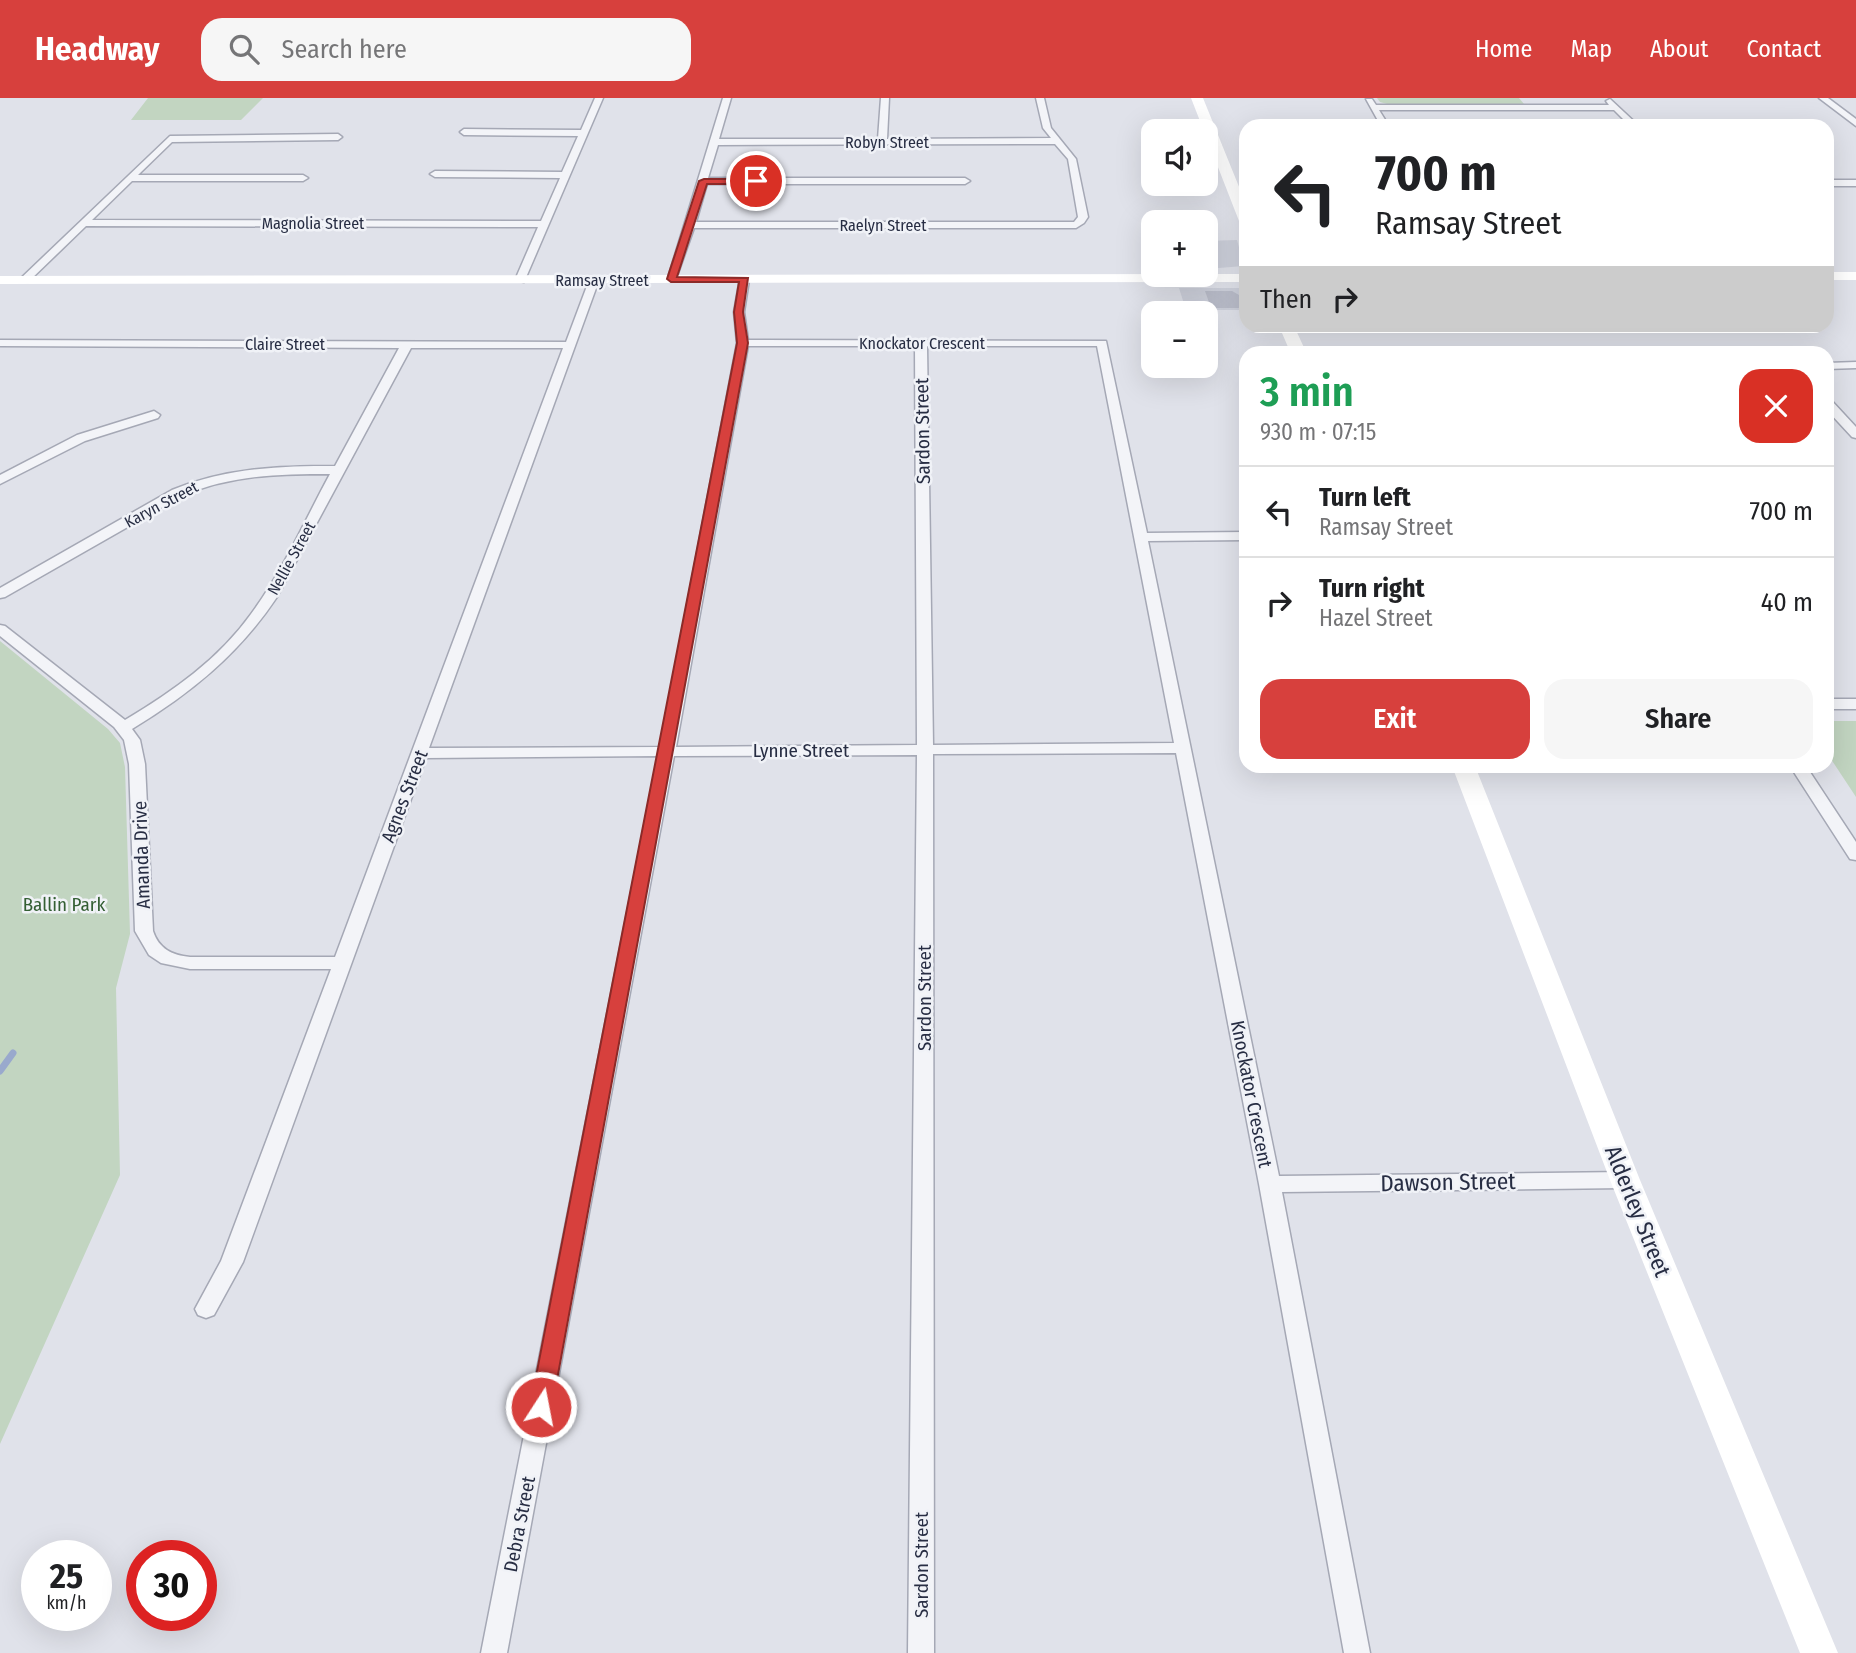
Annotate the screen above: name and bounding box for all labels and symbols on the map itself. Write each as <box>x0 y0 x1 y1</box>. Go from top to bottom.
street label: Robyn Street <box>845 133 930 152</box>
pin <box>726 151 786 211</box>
street label: Magnolia Street <box>262 214 365 233</box>
street label: Raelyn Street <box>839 216 927 235</box>
street label: Ramsay Street <box>555 271 649 290</box>
street label: Knockator Crescent <box>859 334 986 353</box>
street label: Claire Street <box>245 335 326 354</box>
street label: Sardon Street <box>910 377 935 484</box>
street label: Karyn Street <box>121 477 202 532</box>
street label: Nellie Street <box>263 517 320 598</box>
street label: Lynne Street <box>753 739 850 762</box>
street label: Agnes Street <box>376 746 433 846</box>
street label: Amanda Drive <box>128 801 155 909</box>
park label: Ballin Park <box>23 893 105 916</box>
street label: Sardon Street <box>913 944 936 1051</box>
street label: Knockator Crescent <box>1226 1019 1277 1170</box>
street label: Alderley Street <box>1599 1141 1677 1281</box>
street label: Dawson Street <box>1380 1167 1516 1197</box>
position arrow <box>504 1370 578 1444</box>
street label: Debra Street <box>499 1473 540 1574</box>
street label: Sardon Street <box>910 1511 933 1618</box>
speed limit sign: 30 <box>126 1540 217 1631</box>

